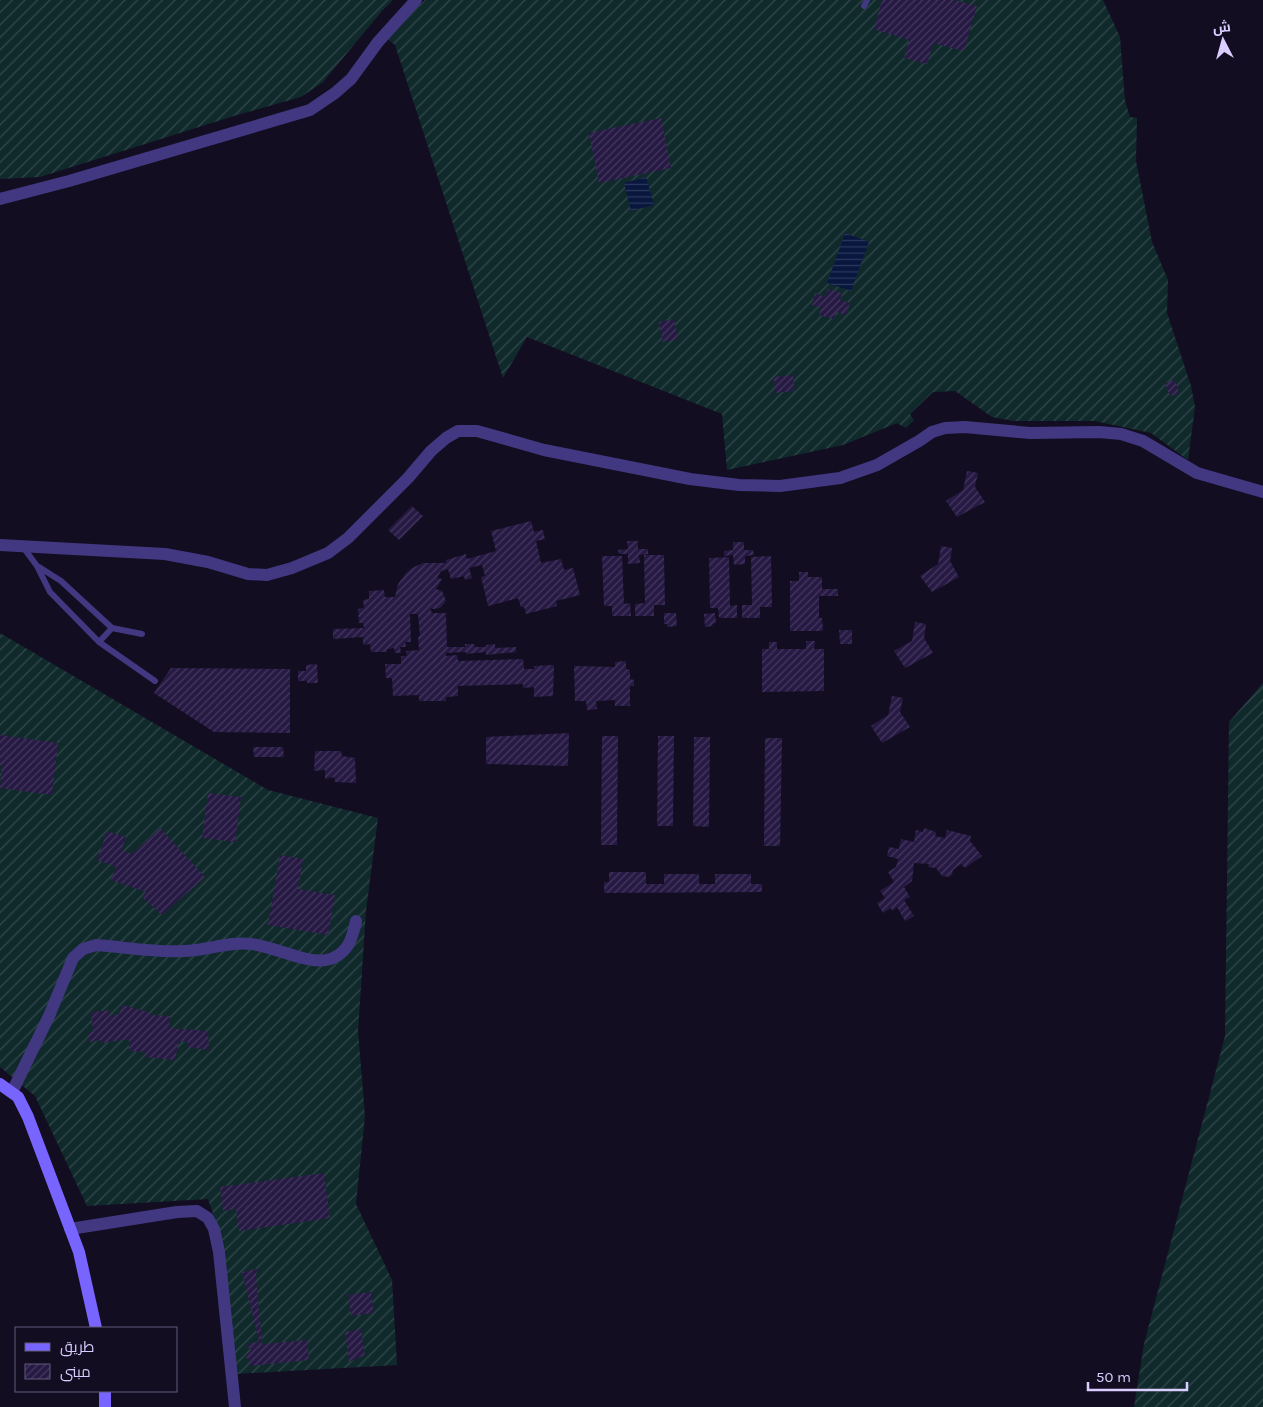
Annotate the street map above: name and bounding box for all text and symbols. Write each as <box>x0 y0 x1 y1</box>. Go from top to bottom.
north arrow <box>1198 15 1248 65</box>
text: ش <box>1212 18 1232 37</box>
legend <box>15 1327 178 1392</box>
text: طريق <box>60 1338 94 1357</box>
scale bar <box>1088 1360 1187 1392</box>
text: مبنى <box>60 1363 91 1382</box>
text: 50 m <box>1096 1368 1131 1386</box>

